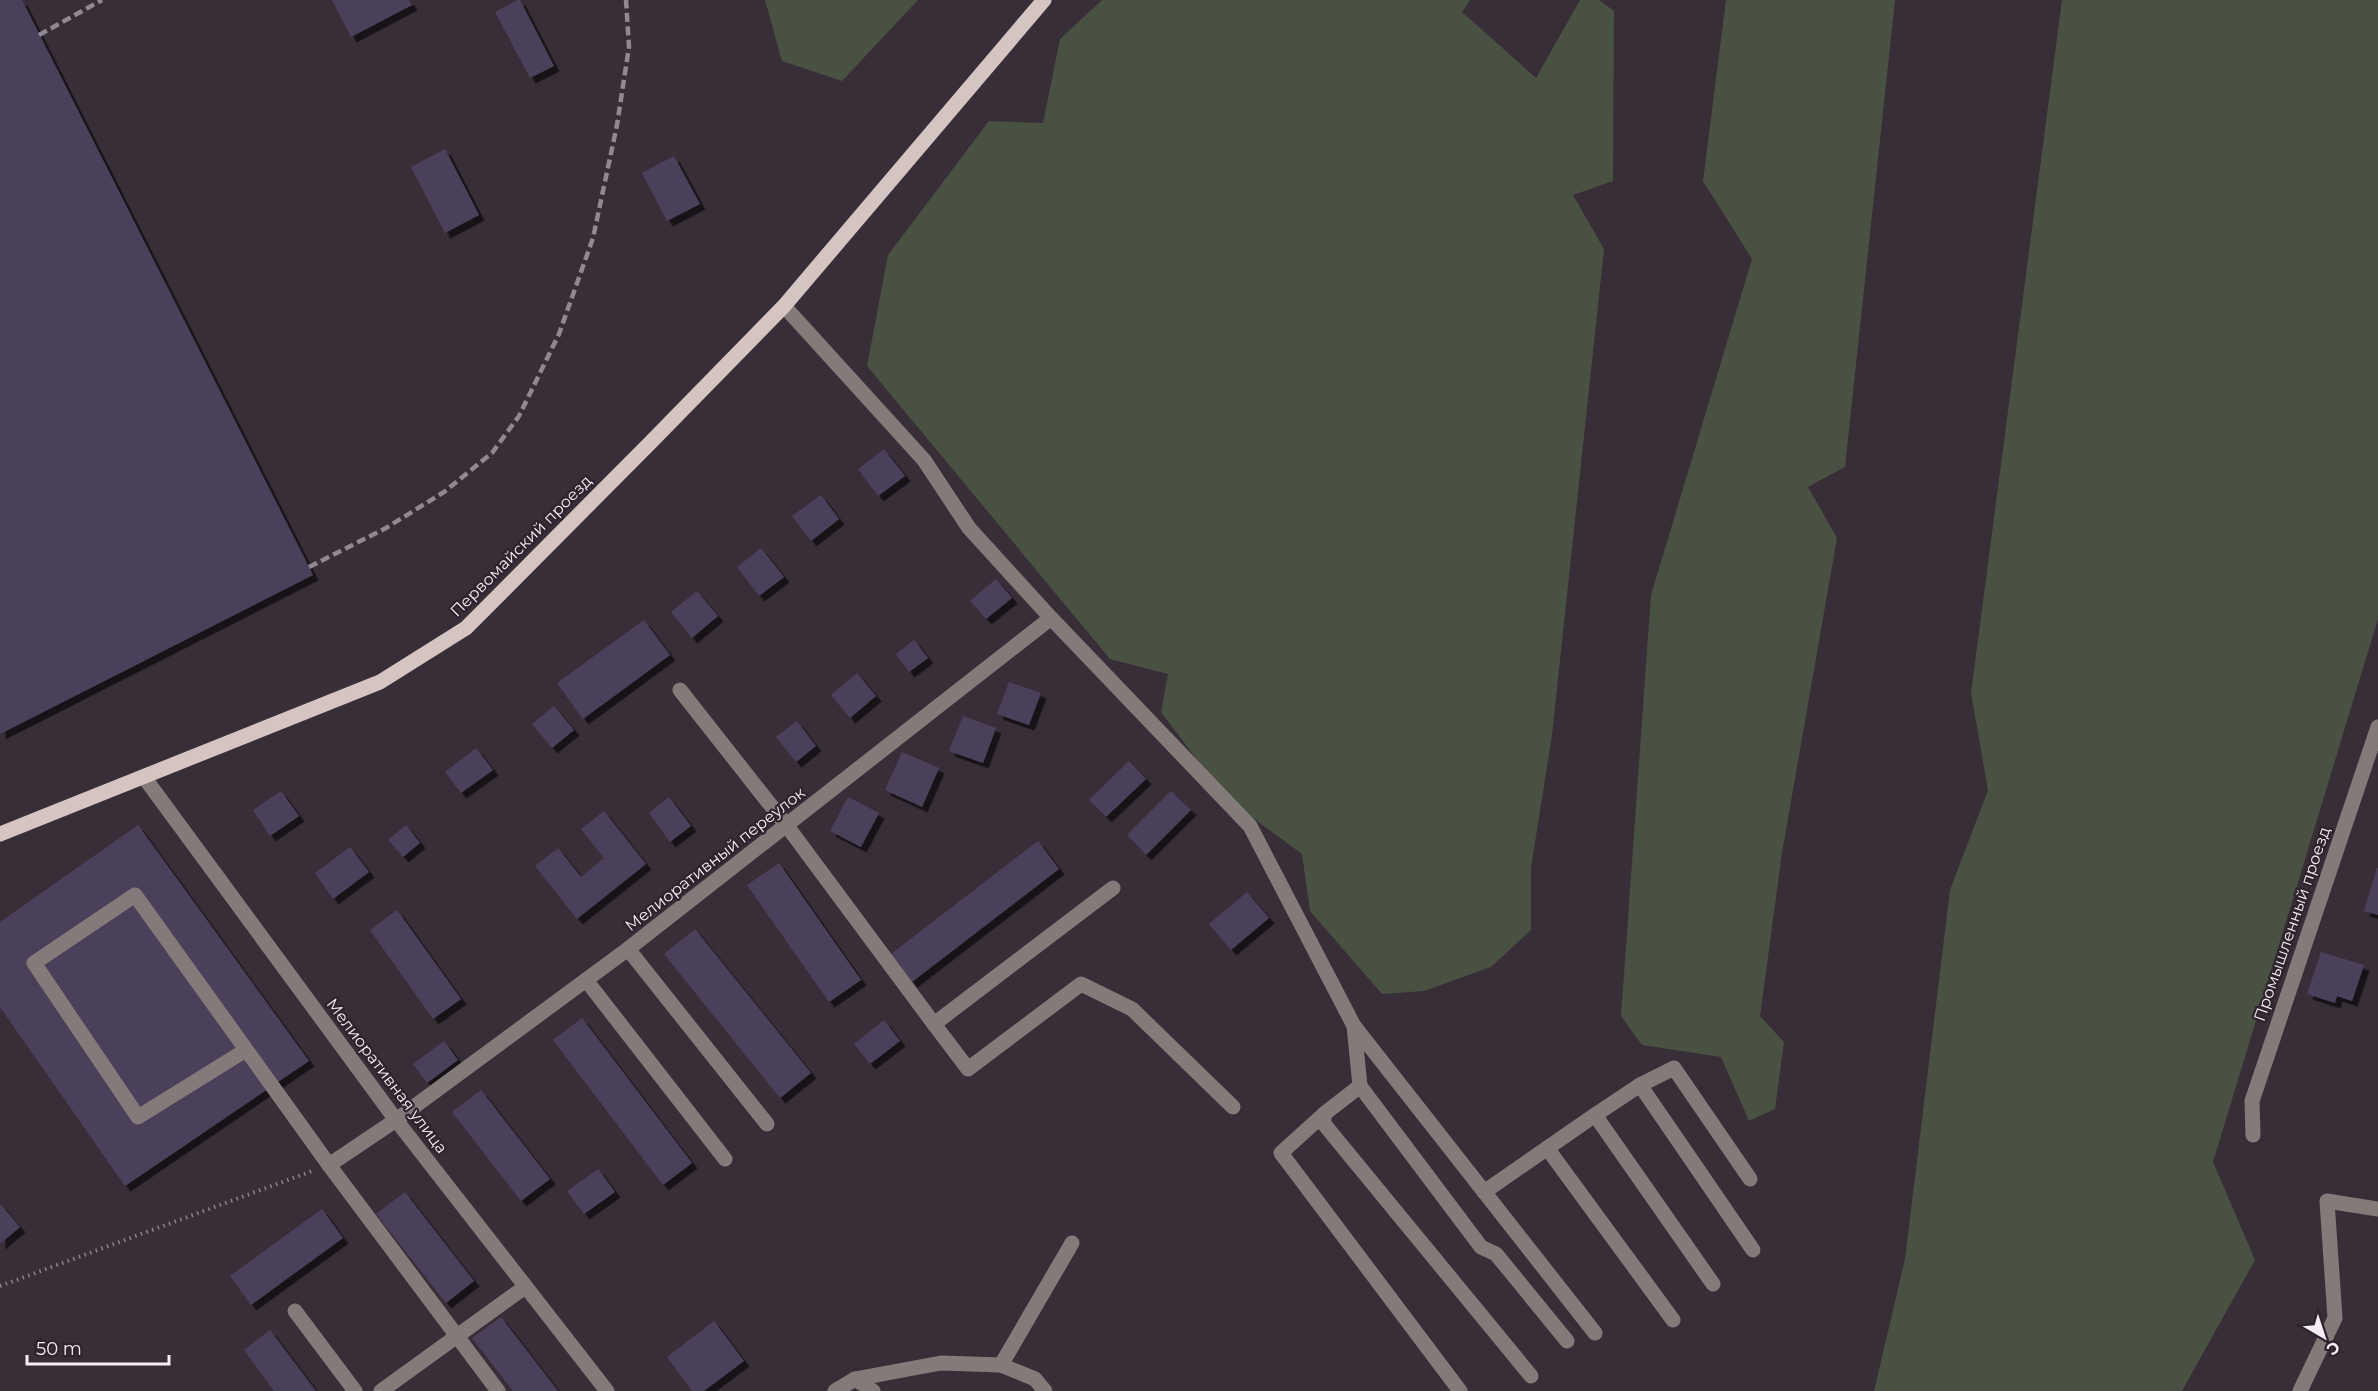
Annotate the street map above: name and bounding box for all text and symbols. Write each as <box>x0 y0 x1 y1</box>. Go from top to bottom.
street label: Первомайский проезд <box>446 471 596 621</box>
street label: Мелиоративный переулок <box>621 782 809 935</box>
street label: Промышленный проезд <box>2250 824 2334 1024</box>
street label: Мелиоративная улица <box>323 995 451 1157</box>
north arrow <box>2294 1307 2354 1367</box>
scale bar <box>27 1328 170 1366</box>
text: С <box>2322 1337 2344 1360</box>
text: 50 m <box>36 1338 82 1360</box>

